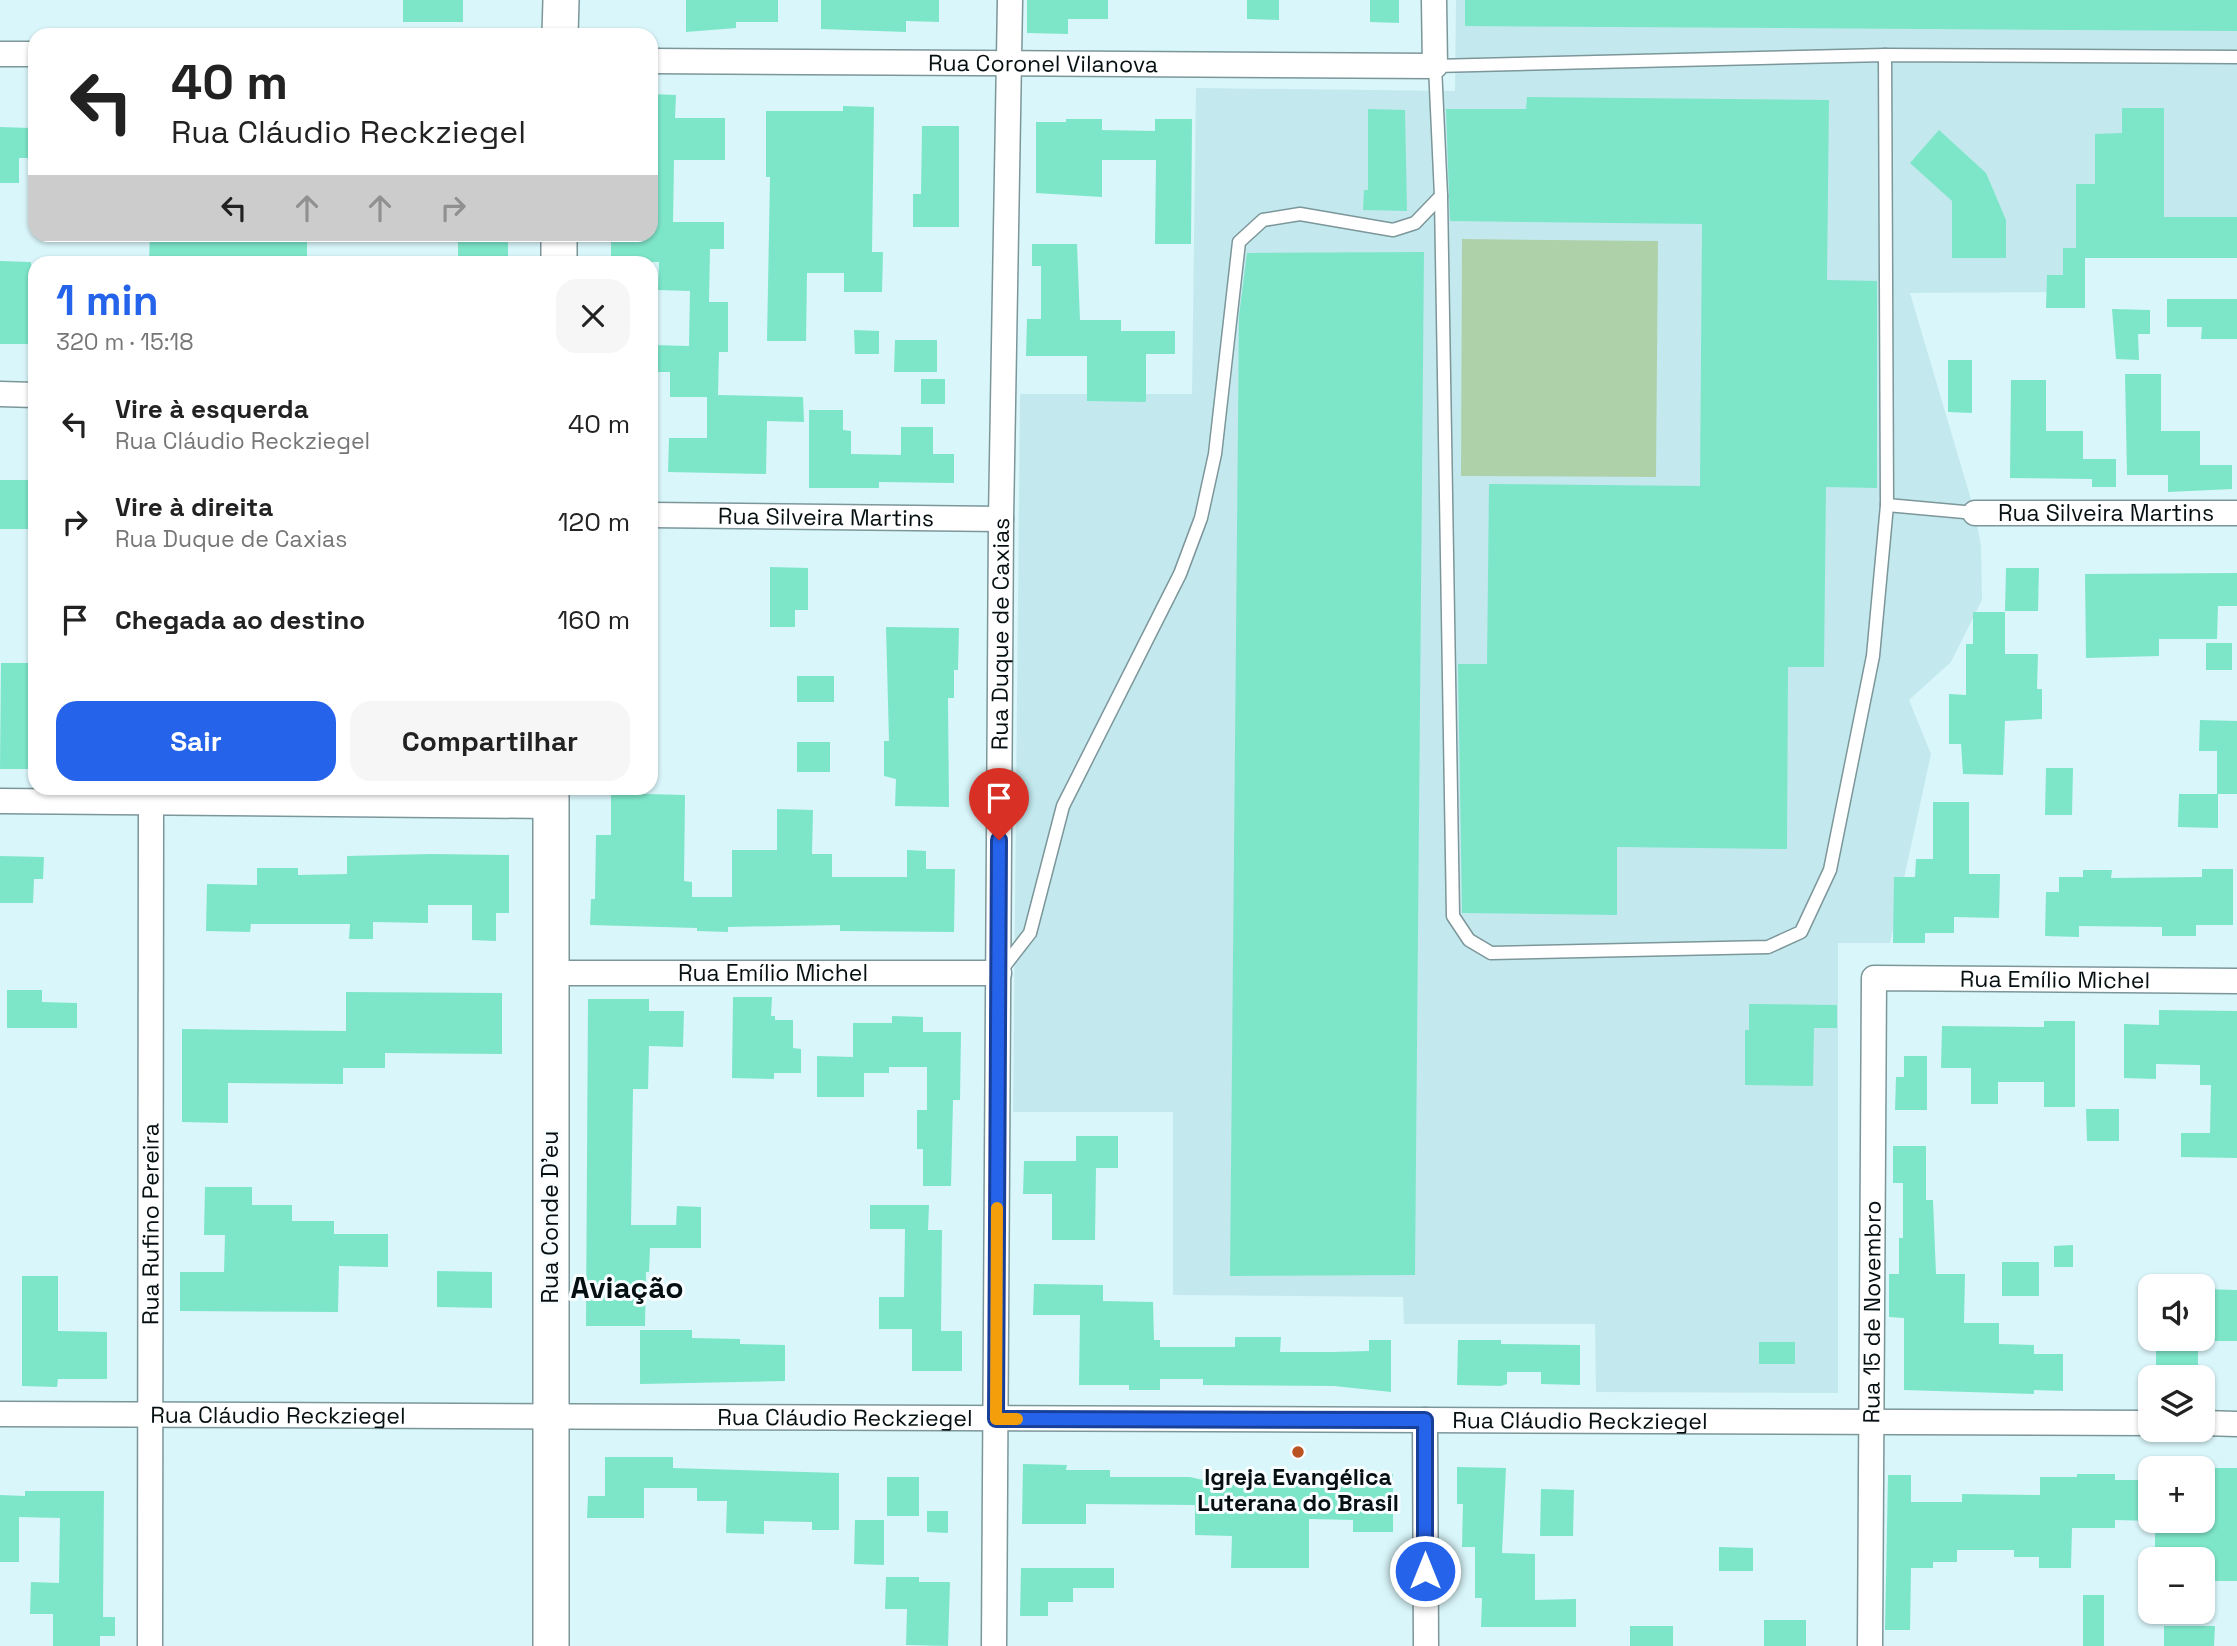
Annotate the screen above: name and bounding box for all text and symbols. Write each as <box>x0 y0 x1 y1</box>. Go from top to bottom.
street label: Rua Coronel Vilanova <box>928 48 1158 79</box>
text: 40 m <box>171 51 288 113</box>
icon: left <box>56 56 147 147</box>
text: Rua Cláudio Reckziegel <box>171 112 526 152</box>
icon: left <box>215 189 253 227</box>
icon: ahead <box>288 189 326 227</box>
icon: ahead <box>361 189 399 227</box>
icon: right <box>434 189 472 227</box>
text: 1 min <box>56 274 159 327</box>
button: close <box>556 279 630 353</box>
text: 320 m · 15:18 <box>56 327 193 357</box>
text: Vire à esquerda <box>115 392 309 426</box>
icon: left <box>56 405 94 443</box>
text: 40 m <box>568 407 630 441</box>
text: Rua Cláudio Reckziegel <box>115 426 370 456</box>
text: Vire à direita <box>115 490 273 524</box>
street label: Rua Silveira Martins <box>1998 498 2214 528</box>
street label: Rua Silveira Martins <box>718 501 934 533</box>
icon: right <box>56 503 94 541</box>
text: 120 m <box>558 505 630 539</box>
street label: Rua Duque de Caxias <box>985 518 1016 750</box>
text: Rua Duque de Caxias <box>115 524 347 554</box>
icon: arrive <box>56 601 94 639</box>
text: Chegada ao destino <box>115 603 365 637</box>
text: 160 m <box>558 603 630 637</box>
button: Sair <box>56 701 336 781</box>
button: Compartilhar <box>350 701 630 781</box>
pin <box>969 768 1029 840</box>
icon: arrive <box>980 779 1018 817</box>
street label: Rua Emílio Michel <box>678 958 868 988</box>
street label: Rua Emílio Michel <box>1960 964 2150 995</box>
street label: Rua Rufino Pereira <box>135 1123 166 1325</box>
street label: Rua Conde D'eu <box>535 1131 565 1303</box>
street label: Rua 15 de Novembro <box>1856 1200 1888 1424</box>
district label: Aviação <box>570 1268 684 1307</box>
map controls <box>2138 1274 2215 1624</box>
button: sound <box>2138 1274 2215 1351</box>
button: layers <box>2138 1365 2215 1442</box>
street label: Rua Cláudio Reckziegel <box>150 1400 406 1431</box>
street label: Rua Cláudio Reckziegel <box>717 1402 973 1433</box>
street label: Rua Cláudio Reckziegel <box>1452 1405 1708 1436</box>
marker: Igreja Evangélica Luterana do Brasil <box>1290 1444 1306 1460</box>
button: + <box>2138 1456 2215 1533</box>
place label: Igreja Evangélica Luterana do Brasil <box>1197 1462 1399 1518</box>
position arrow <box>1388 1534 1462 1608</box>
button: − <box>2138 1547 2215 1624</box>

